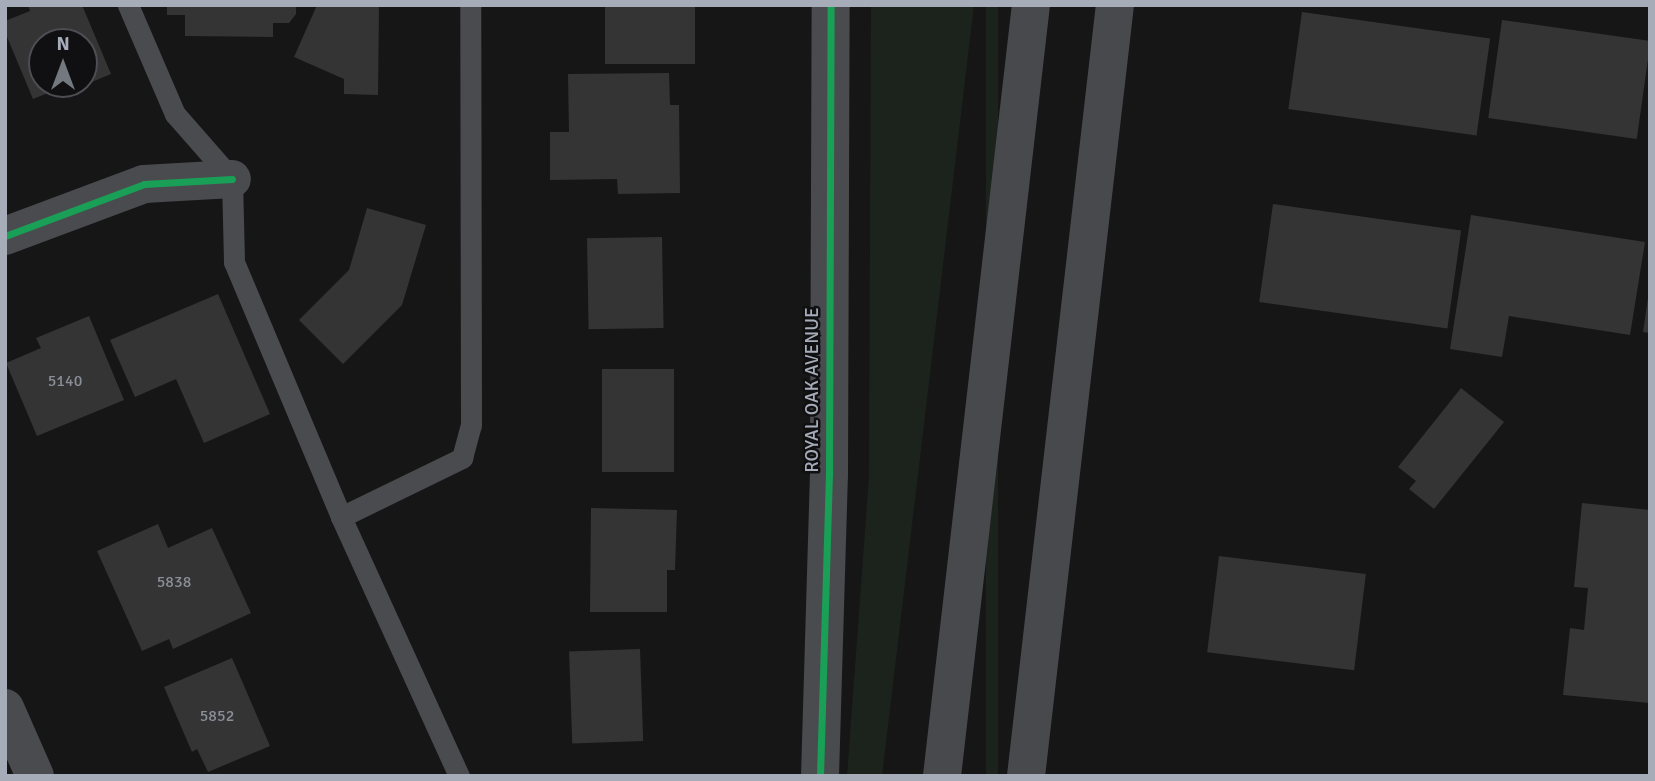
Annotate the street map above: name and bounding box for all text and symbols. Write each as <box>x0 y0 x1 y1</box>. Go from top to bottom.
north arrow <box>28 28 98 98</box>
text: N <box>56 32 70 56</box>
street label: ROYAL OAK AVENUE <box>802 307 824 473</box>
house number: 5140 <box>48 371 82 391</box>
house number: 5838 <box>157 572 191 592</box>
house number: 5852 <box>200 706 234 726</box>

